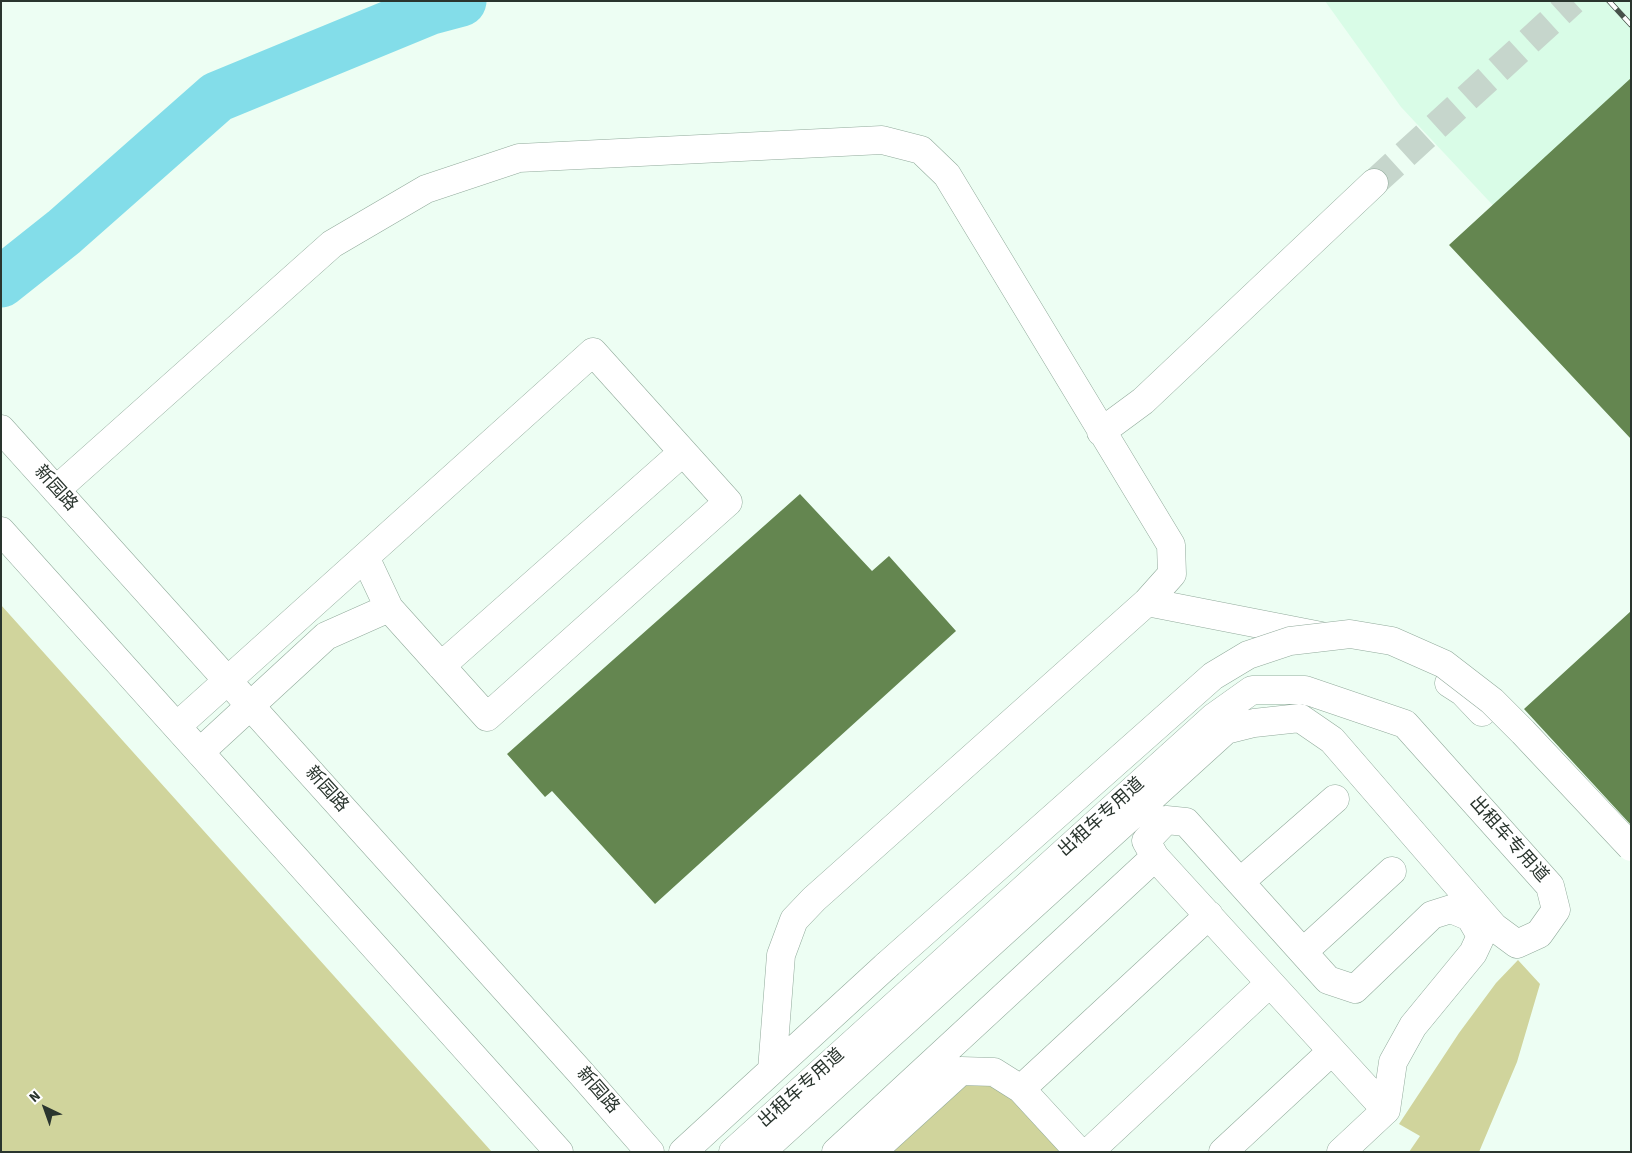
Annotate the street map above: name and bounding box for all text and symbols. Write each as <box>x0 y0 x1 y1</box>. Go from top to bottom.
street label: 新园路 <box>29 462 81 516</box>
street label: 新园路 <box>300 763 352 817</box>
street label: 出租车专用道 <box>1055 774 1149 862</box>
street label: 出租车专用道 <box>1464 793 1552 887</box>
street label: 出租车专用道 <box>755 1045 849 1133</box>
street label: 新园路 <box>571 1064 623 1118</box>
north arrow <box>20 1083 70 1133</box>
text: N <box>25 1086 45 1107</box>

